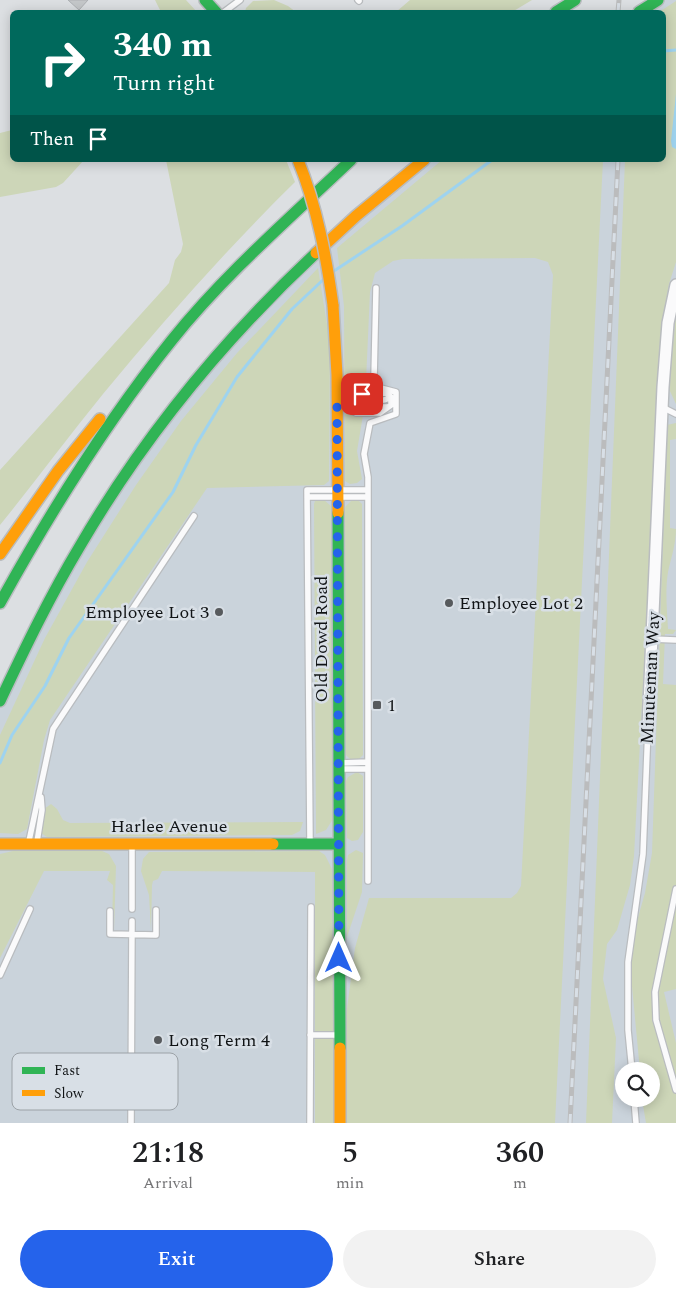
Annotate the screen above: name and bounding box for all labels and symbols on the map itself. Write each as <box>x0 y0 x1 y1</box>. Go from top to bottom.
pin <box>341 373 383 415</box>
street label: Old Dowd Road <box>308 576 335 702</box>
place label: Employee Lot 2 <box>459 590 583 617</box>
marker: Employee Lot 2 <box>443 597 455 609</box>
place label: Employee Lot 3 <box>85 599 209 626</box>
marker: Employee Lot 3 <box>213 606 225 618</box>
street label: Minuteman Way <box>634 610 668 745</box>
place label: 1 <box>387 692 396 719</box>
marker: 1 <box>371 699 383 711</box>
street label: Harlee Avenue <box>110 813 228 840</box>
position arrow <box>312 931 364 983</box>
place label: Long Term 4 <box>168 1027 270 1054</box>
marker: Long Term 4 <box>152 1034 164 1046</box>
legend <box>12 1053 178 1110</box>
text: Fast <box>54 1060 80 1081</box>
text: Slow <box>54 1083 84 1104</box>

